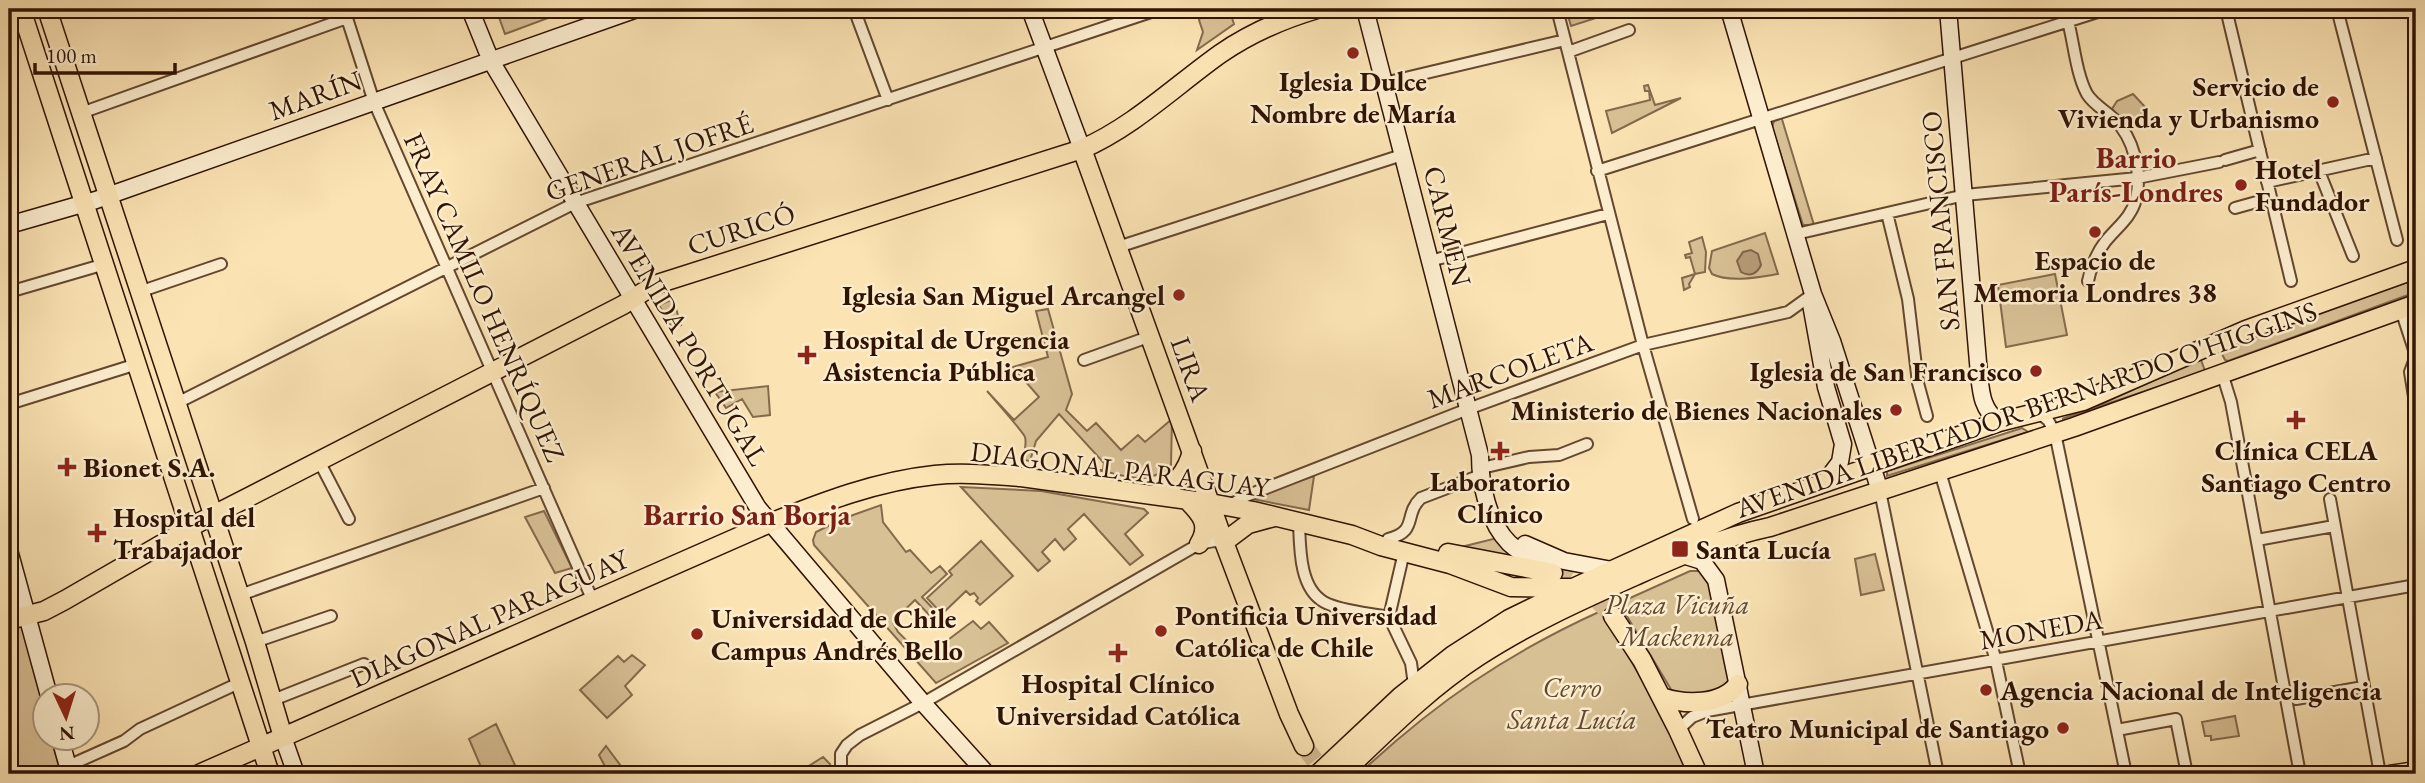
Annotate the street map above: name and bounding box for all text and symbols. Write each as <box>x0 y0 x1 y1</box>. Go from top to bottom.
scale bar <box>35 32 175 76</box>
text: 100 m <box>46 42 97 69</box>
marker: Iglesia Dulce Nombre de María <box>1345 45 1361 61</box>
street label: MARÍN <box>264 62 366 128</box>
place label: Iglesia Dulce Nombre de María <box>1250 63 1457 131</box>
place label: Servicio de Vivienda y Urbanismo <box>2058 68 2319 136</box>
marker: Servicio de Vivienda y Urbanismo <box>2325 94 2341 110</box>
street label: GENERAL JOFRÉ <box>540 104 758 209</box>
street label: SAN FRANCISCO <box>1912 109 1968 333</box>
street label: FRAY CAMILO HENRÍQUEZ <box>396 127 574 467</box>
district label: Barrio París-Londres <box>2049 138 2223 211</box>
place label: Hotel Fundador <box>2255 151 2370 219</box>
street label: CARMEN <box>1416 162 1480 290</box>
marker: Hotel Fundador <box>2233 177 2249 193</box>
street label: CURICÓ <box>683 195 799 263</box>
street label: AVENIDA PORTUGAL <box>603 215 777 472</box>
marker: Espacio de Memoria Londres 38 <box>2087 224 2103 240</box>
place label: Espacio de Memoria Londres 38 <box>1973 242 2217 310</box>
place label: Iglesia San Miguel Arcangel <box>842 277 1165 313</box>
marker: Iglesia San Miguel Arcangel <box>1171 287 1187 303</box>
street label: AVENIDA LIBERTADOR BERNARDO O'HIGGINS <box>1730 292 2321 526</box>
place label: Hospital de Urgencia Asistencia Pública <box>822 321 1070 389</box>
street label: MARCOLETA <box>1422 323 1598 417</box>
street label: LIRA <box>1163 332 1219 407</box>
marker: Hospital de Urgencia Asistencia Pública <box>797 345 817 365</box>
place label: Iglesia de San Francisco <box>1749 353 2022 389</box>
marker: Iglesia de San Francisco <box>2028 363 2044 379</box>
place label: Ministerio de Bienes Nacionales <box>1510 392 1882 428</box>
marker: Ministerio de Bienes Nacionales <box>1888 402 1904 418</box>
marker: Clínica CELA Santiago Centro <box>2286 410 2306 430</box>
place label: Clínica CELA Santiago Centro <box>2201 432 2391 500</box>
street label: DIAGONAL PARAGUAY <box>968 433 1273 505</box>
marker: Laboratorio Clínico <box>1490 441 1510 461</box>
place label: Bionet S.A. <box>83 449 215 485</box>
marker: Bionet S.A. <box>57 457 77 477</box>
place label: Laboratorio Clínico <box>1430 463 1570 531</box>
district label: Barrio San Borja <box>643 495 851 534</box>
place label: Hospital del Trabajador <box>113 499 255 567</box>
marker: Hospital del Trabajador <box>87 523 107 543</box>
place label: Santa Lucía <box>1696 531 1831 567</box>
marker: Santa Lucía <box>1670 539 1690 559</box>
street label: DIAGONAL PARAGUAY <box>344 540 635 696</box>
park label: Plaza Vicuña Mackenna <box>1605 586 1750 654</box>
place label: Pontificia Universidad Católica de Chile <box>1175 597 1438 665</box>
place label: Universidad de Chile Campus Andrés Bello <box>711 600 963 668</box>
street label: MONEDA <box>1977 600 2106 658</box>
marker: Pontificia Universidad Católica de Chile <box>1153 623 1169 639</box>
marker: Universidad de Chile Campus Andrés Bello <box>689 626 705 642</box>
marker: Hospital Clínico Universidad Católica <box>1108 643 1128 663</box>
place label: Hospital Clínico Universidad Católica <box>996 665 1241 733</box>
park label: Cerro Santa Lucía <box>1506 669 1637 737</box>
place label: Agencia Nacional de Inteligencia <box>1999 672 2383 708</box>
north arrow <box>32 682 102 752</box>
marker: Agencia Nacional de Inteligencia <box>1978 682 1994 698</box>
place label: Teatro Municipal de Santiago <box>1706 710 2049 746</box>
text: N <box>58 720 76 747</box>
marker: Teatro Municipal de Santiago <box>2055 720 2071 736</box>

